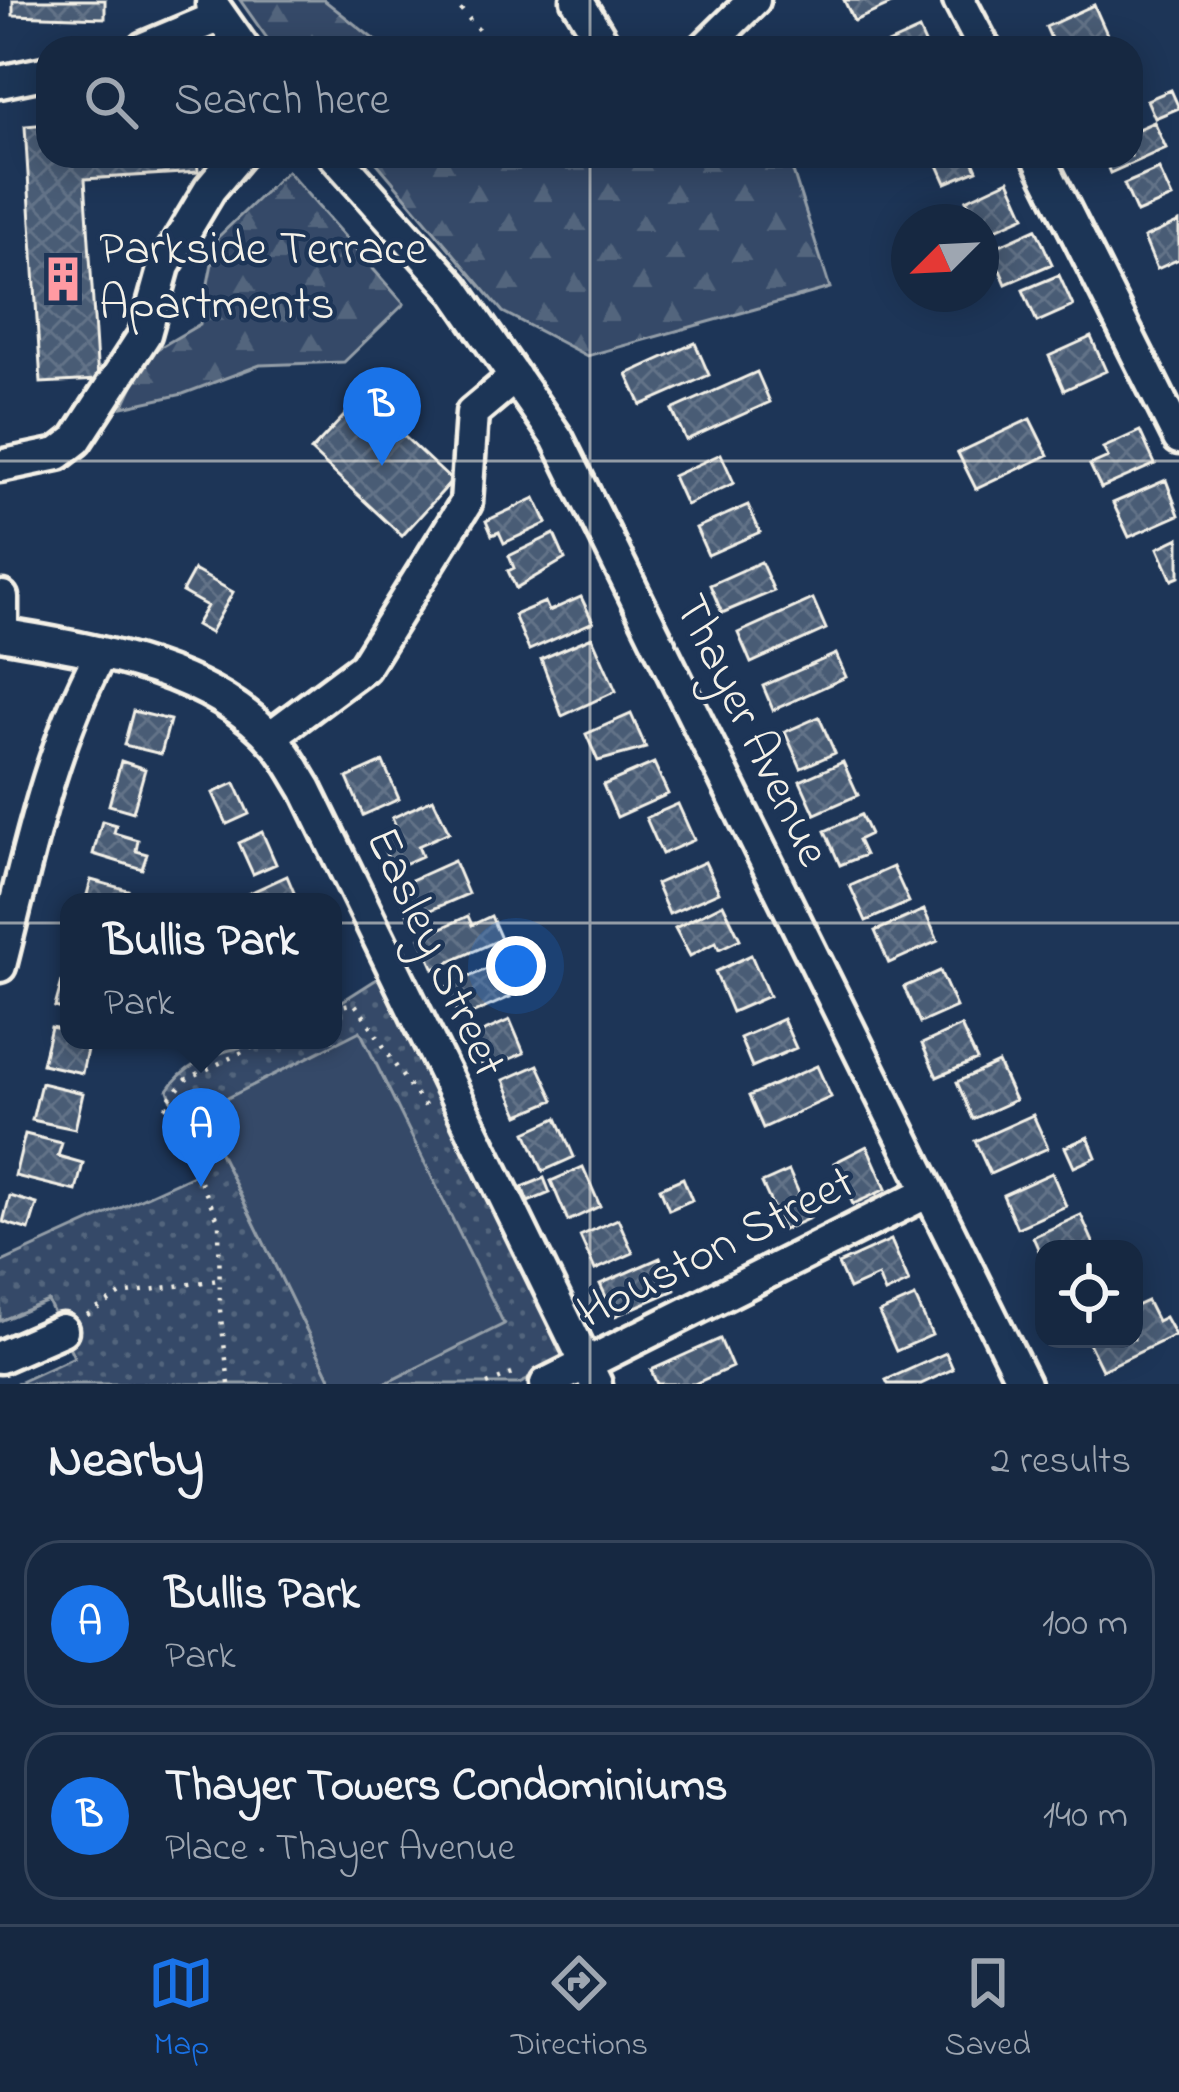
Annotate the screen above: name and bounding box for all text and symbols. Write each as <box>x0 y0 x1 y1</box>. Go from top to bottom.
search box <box>36 36 1143 168</box>
icon: search <box>78 69 144 135</box>
text: Search here <box>174 69 390 135</box>
north arrow <box>891 204 999 312</box>
place label: Parkside Terrace Apartments <box>99 216 427 341</box>
building icon: Parkside Terrace Apartments <box>38 254 88 304</box>
pin: B <box>343 367 421 466</box>
street label: Thayer Avenue <box>654 583 846 879</box>
street label: Easley Street <box>346 816 522 1090</box>
popup <box>60 893 342 1049</box>
text: Bullis Park <box>104 910 298 976</box>
your location <box>486 936 546 996</box>
text: Park <box>104 976 174 1033</box>
pin: A <box>162 1088 240 1187</box>
street label: Houston Street <box>566 1149 868 1349</box>
map controls <box>1035 1240 1143 1348</box>
button: locate <box>1035 1240 1143 1348</box>
text: Nearby <box>48 1425 204 1500</box>
text: 2 results <box>991 1434 1131 1491</box>
text: Bullis Park <box>165 1563 360 1629</box>
text: A <box>78 1596 102 1653</box>
text: 100 m <box>1042 1596 1128 1653</box>
text: Park <box>165 1629 235 1686</box>
text: Thayer Towers Condominiums <box>165 1755 728 1821</box>
text: B <box>77 1788 103 1845</box>
text: 140 m <box>1043 1788 1128 1845</box>
text: Place · Thayer Avenue <box>165 1821 515 1878</box>
tab: Map <box>148 1950 214 2070</box>
tab: Directions <box>511 1950 648 2070</box>
tab: Saved <box>945 1950 1031 2070</box>

